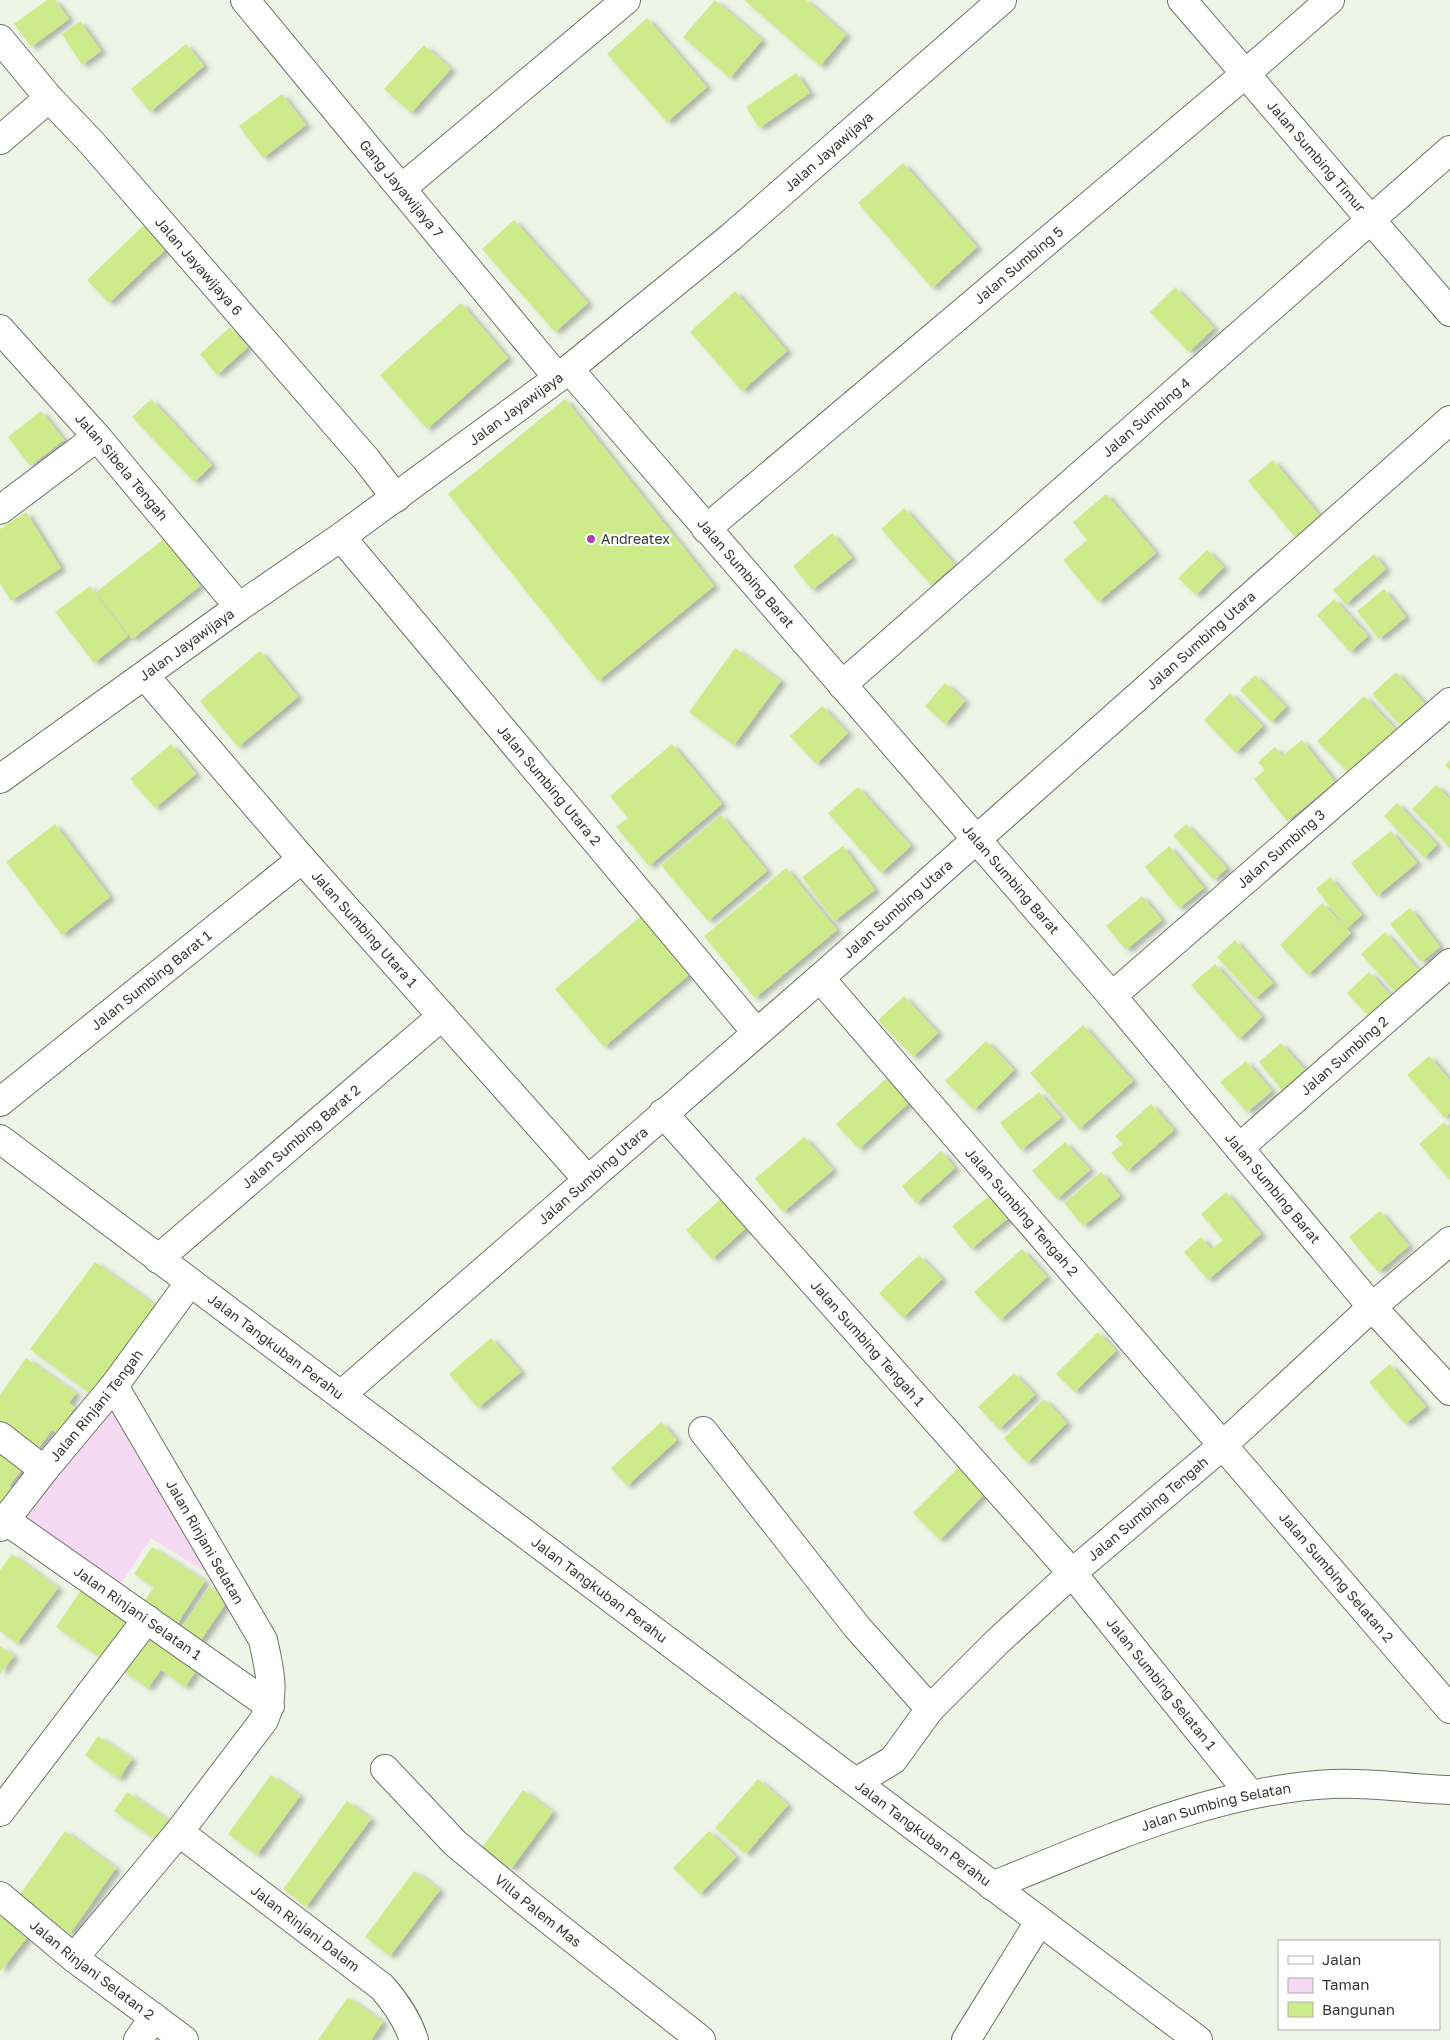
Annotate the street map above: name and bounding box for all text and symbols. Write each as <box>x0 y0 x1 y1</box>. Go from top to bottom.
street label: Jalan Sumbing Timur <box>1264 97 1370 216</box>
street label: Jalan Jayawijaya <box>780 108 876 195</box>
street label: Gang Jayawijaya 7 <box>356 136 447 241</box>
street label: Jalan Jayawijaya 6 <box>152 213 246 319</box>
street label: Jalan Sumbing 5 <box>970 222 1066 307</box>
street label: Jalan Jayawijaya <box>465 368 566 449</box>
street label: Jalan Sumbing 4 <box>1098 374 1193 460</box>
street label: Jalan Sibela Tengah <box>72 410 172 524</box>
street label: Jalan Sumbing Barat <box>694 515 798 631</box>
place label: Andreatex <box>601 530 670 547</box>
marker: Andreatex <box>585 533 597 545</box>
street label: Jalan Sumbing Utara <box>1143 587 1259 693</box>
street label: Jalan Jayawijaya <box>136 604 237 684</box>
street label: Jalan Sumbing Utara 2 <box>494 721 605 849</box>
street label: Jalan Sumbing 3 <box>1233 806 1328 892</box>
street label: Jalan Sumbing Barat <box>959 821 1063 937</box>
street label: Jalan Sumbing Utara <box>839 856 956 962</box>
street label: Jalan Sumbing Utara 1 <box>308 867 421 991</box>
street label: Jalan Sumbing Barat 1 <box>87 926 215 1033</box>
street label: Jalan Sumbing 2 <box>1296 1012 1391 1098</box>
street label: Jalan Sumbing Barat 2 <box>238 1081 363 1192</box>
street label: Jalan Sumbing Utara <box>534 1123 651 1228</box>
street label: Jalan Sumbing Barat <box>1222 1129 1324 1247</box>
street label: Jalan Sumbing Tengah 2 <box>962 1144 1082 1279</box>
street label: Jalan Sumbing Tengah 1 <box>808 1276 929 1409</box>
street label: Jalan Tangkuban Perahu <box>205 1289 347 1402</box>
street label: Jalan Rinjani Tengah <box>46 1346 146 1465</box>
street label: Jalan Sumbing Tengah <box>1084 1453 1211 1564</box>
street label: Jalan Rinjani Selatan <box>163 1476 248 1607</box>
street label: Jalan Sumbing Selatan 2 <box>1276 1508 1398 1645</box>
street label: Jalan Tangkuban Perahu <box>528 1533 671 1646</box>
street label: Jalan Rinjani Selatan 1 <box>71 1562 205 1663</box>
street label: Jalan Sumbing Selatan 1 <box>1103 1614 1220 1753</box>
street label: Jalan Tangkuban Perahu <box>852 1776 995 1889</box>
street label: Jalan Sumbing Selatan <box>1138 1779 1292 1834</box>
street label: Villa Palem Mas <box>491 1871 585 1950</box>
street label: Jalan Rinjani Dalam <box>248 1881 363 1975</box>
street label: Jalan Rinjani Selatan 2 <box>27 1916 158 2023</box>
legend <box>1278 1940 1440 2030</box>
text: Jalan <box>1322 1950 1361 1968</box>
text: Taman <box>1322 1975 1369 1993</box>
text: Bangunan <box>1322 2000 1395 2018</box>

